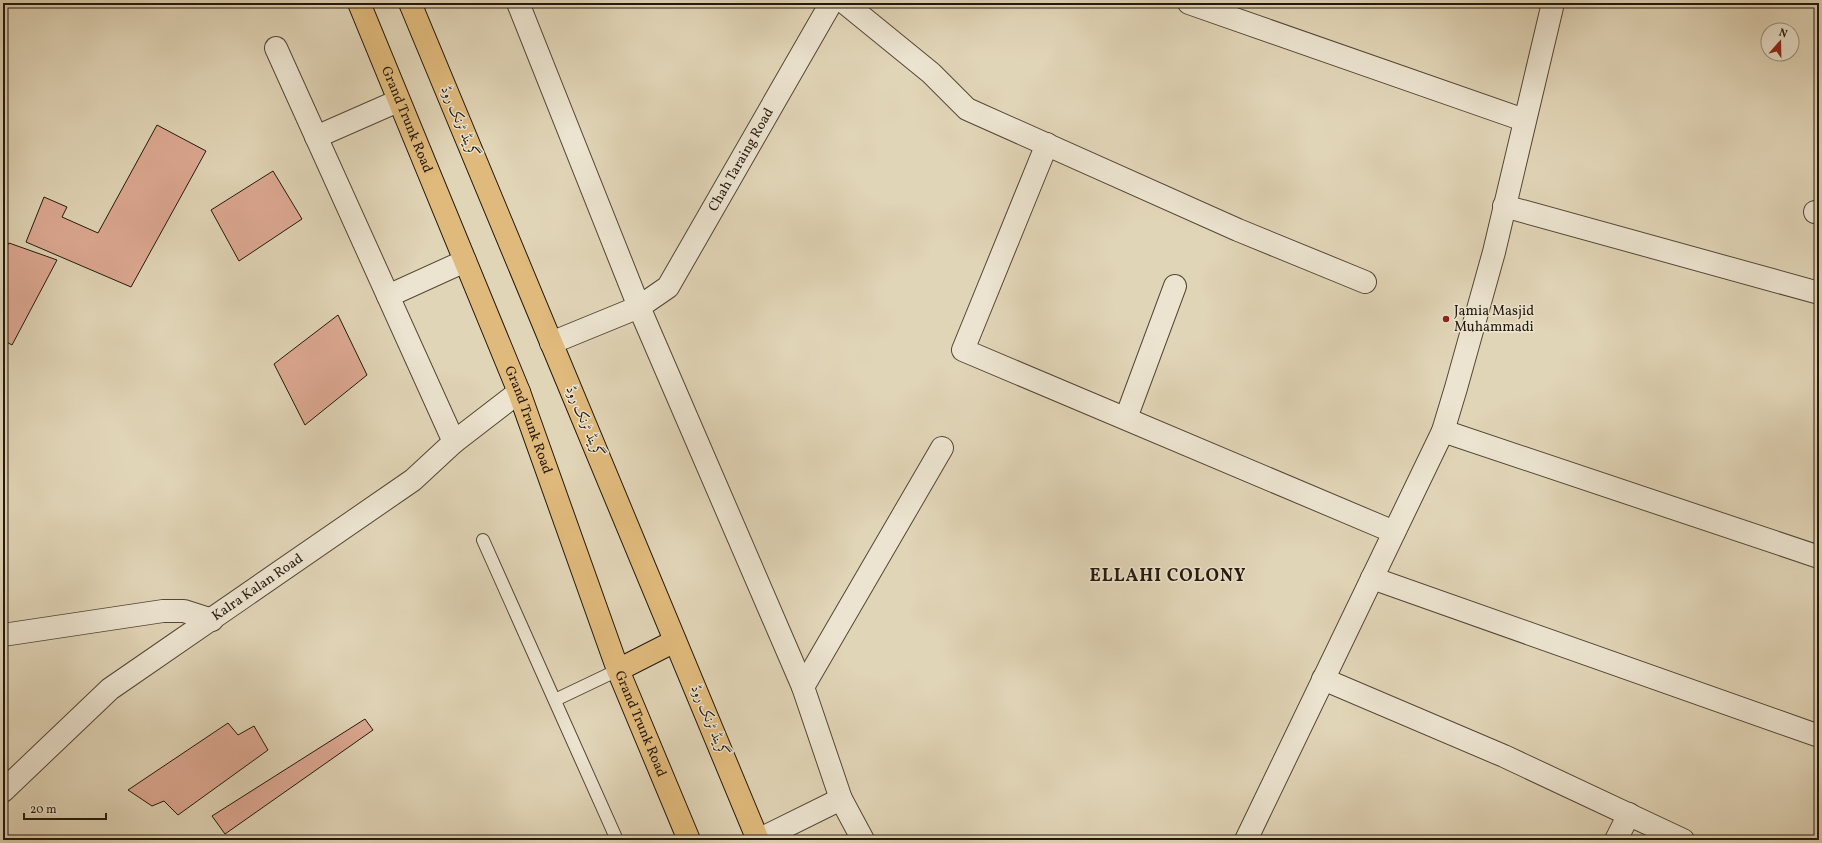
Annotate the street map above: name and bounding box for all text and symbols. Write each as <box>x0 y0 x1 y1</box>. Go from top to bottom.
north arrow <box>1760 22 1800 62</box>
text: N <box>1777 26 1789 42</box>
street label: Grand Trunk Road <box>377 63 437 176</box>
street label: گرینڈ ٹرنک روڈ <box>435 83 484 161</box>
street label: Chah Taraing Road <box>704 104 778 215</box>
place label: Jamia Masjid Muhammadi <box>1454 302 1534 337</box>
marker: Jamia Masjid Muhammadi <box>1441 314 1451 324</box>
street label: Grand Trunk Road <box>500 363 557 476</box>
street label: گرینڈ ٹرنک روڈ <box>560 383 609 461</box>
street label: Kalra Kalan Road <box>208 549 307 625</box>
district label: ELLAHI COLONY <box>1090 564 1246 589</box>
street label: Grand Trunk Road <box>610 668 671 780</box>
street label: گرینڈ ٹرنک روڈ <box>685 682 734 760</box>
scale bar <box>24 795 106 821</box>
text: 20 m <box>30 802 57 818</box>

